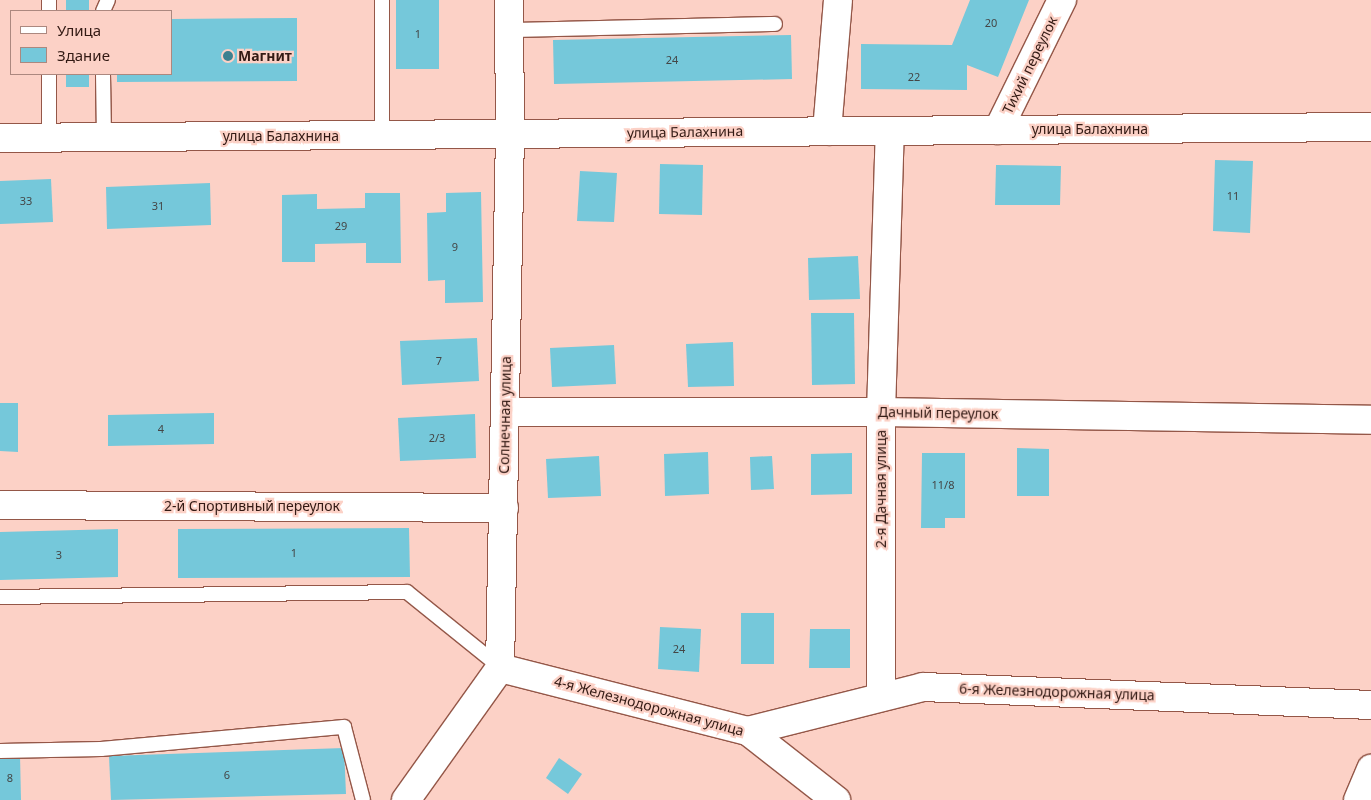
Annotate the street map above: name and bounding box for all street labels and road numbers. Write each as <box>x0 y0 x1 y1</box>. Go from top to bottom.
street label: Тихий переулок <box>999 13 1061 117</box>
street label: улица Балахнина <box>1032 121 1148 137</box>
street label: улица Балахнина <box>627 123 743 141</box>
street label: улица Балахнина <box>223 128 339 144</box>
street label: Солнечная улица <box>496 356 514 474</box>
street label: Дачный переулок <box>878 404 998 422</box>
street label: 2-я Дачная улица <box>873 430 889 548</box>
street label: 2-й Спортивный переулок <box>164 498 340 514</box>
street label: 4-я Железнодорожная улица <box>552 673 746 739</box>
street label: 6-я Железнодорожная улица <box>959 680 1155 704</box>

